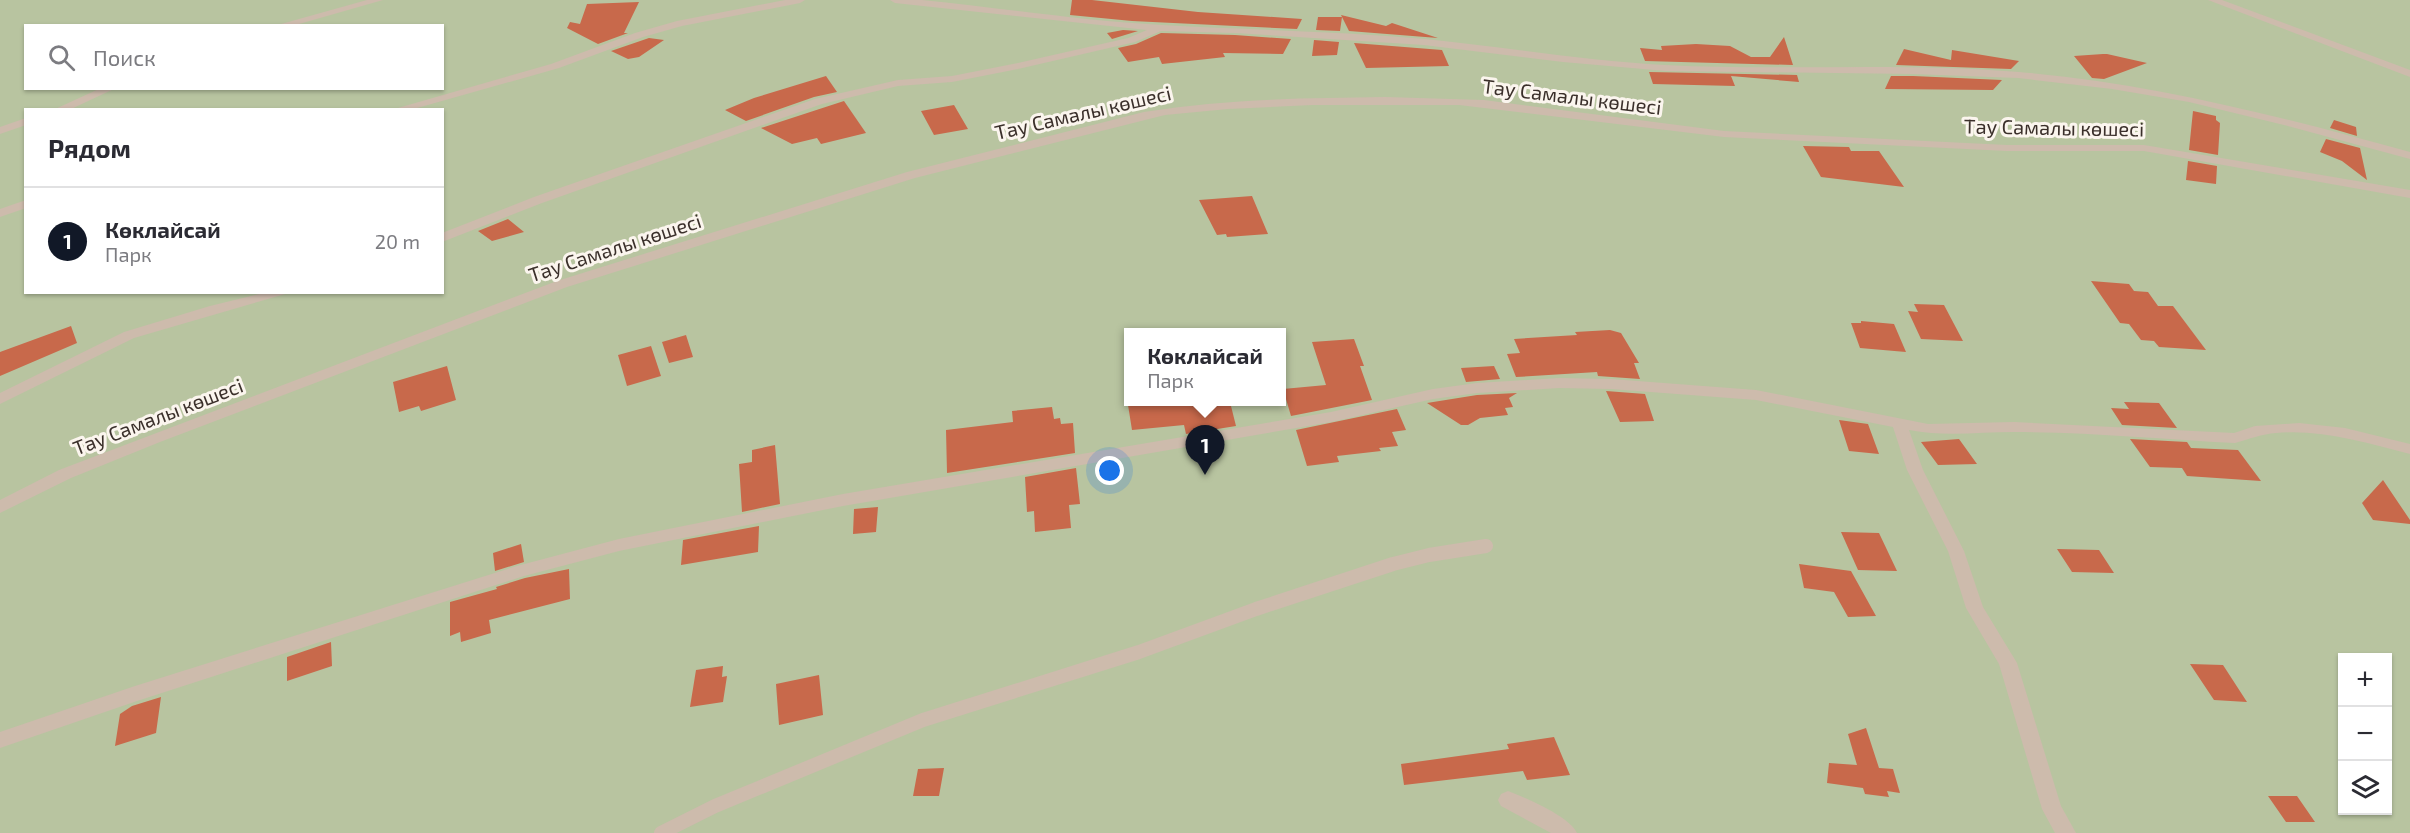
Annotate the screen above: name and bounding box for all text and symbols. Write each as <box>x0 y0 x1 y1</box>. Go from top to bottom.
search box <box>24 24 444 90</box>
icon: search <box>45 41 78 74</box>
text: Поиск <box>93 44 156 70</box>
street label: Тау Самалы көшесі <box>1481 73 1663 120</box>
street label: Тау Самалы көшесі <box>992 80 1173 145</box>
street label: Тау Самалы көшесі <box>1964 113 2144 142</box>
text: Рядом <box>48 132 131 163</box>
street label: Тау Самалы көшесі <box>525 208 704 287</box>
text: Көклайсай <box>105 216 221 242</box>
text: 1 <box>63 229 72 253</box>
text: 20 m <box>375 229 420 253</box>
text: Парк <box>105 242 152 266</box>
popup <box>1124 328 1286 406</box>
text: Көклайсай <box>1147 342 1263 368</box>
text: Парк <box>1147 368 1194 392</box>
street label: Тау Самалы көшесі <box>69 373 246 460</box>
pin: 1 <box>1186 426 1224 475</box>
your location <box>1095 456 1124 485</box>
map controls <box>2338 653 2392 815</box>
button: + <box>2338 653 2392 707</box>
button: − <box>2338 707 2392 761</box>
button: layers <box>2338 761 2392 815</box>

